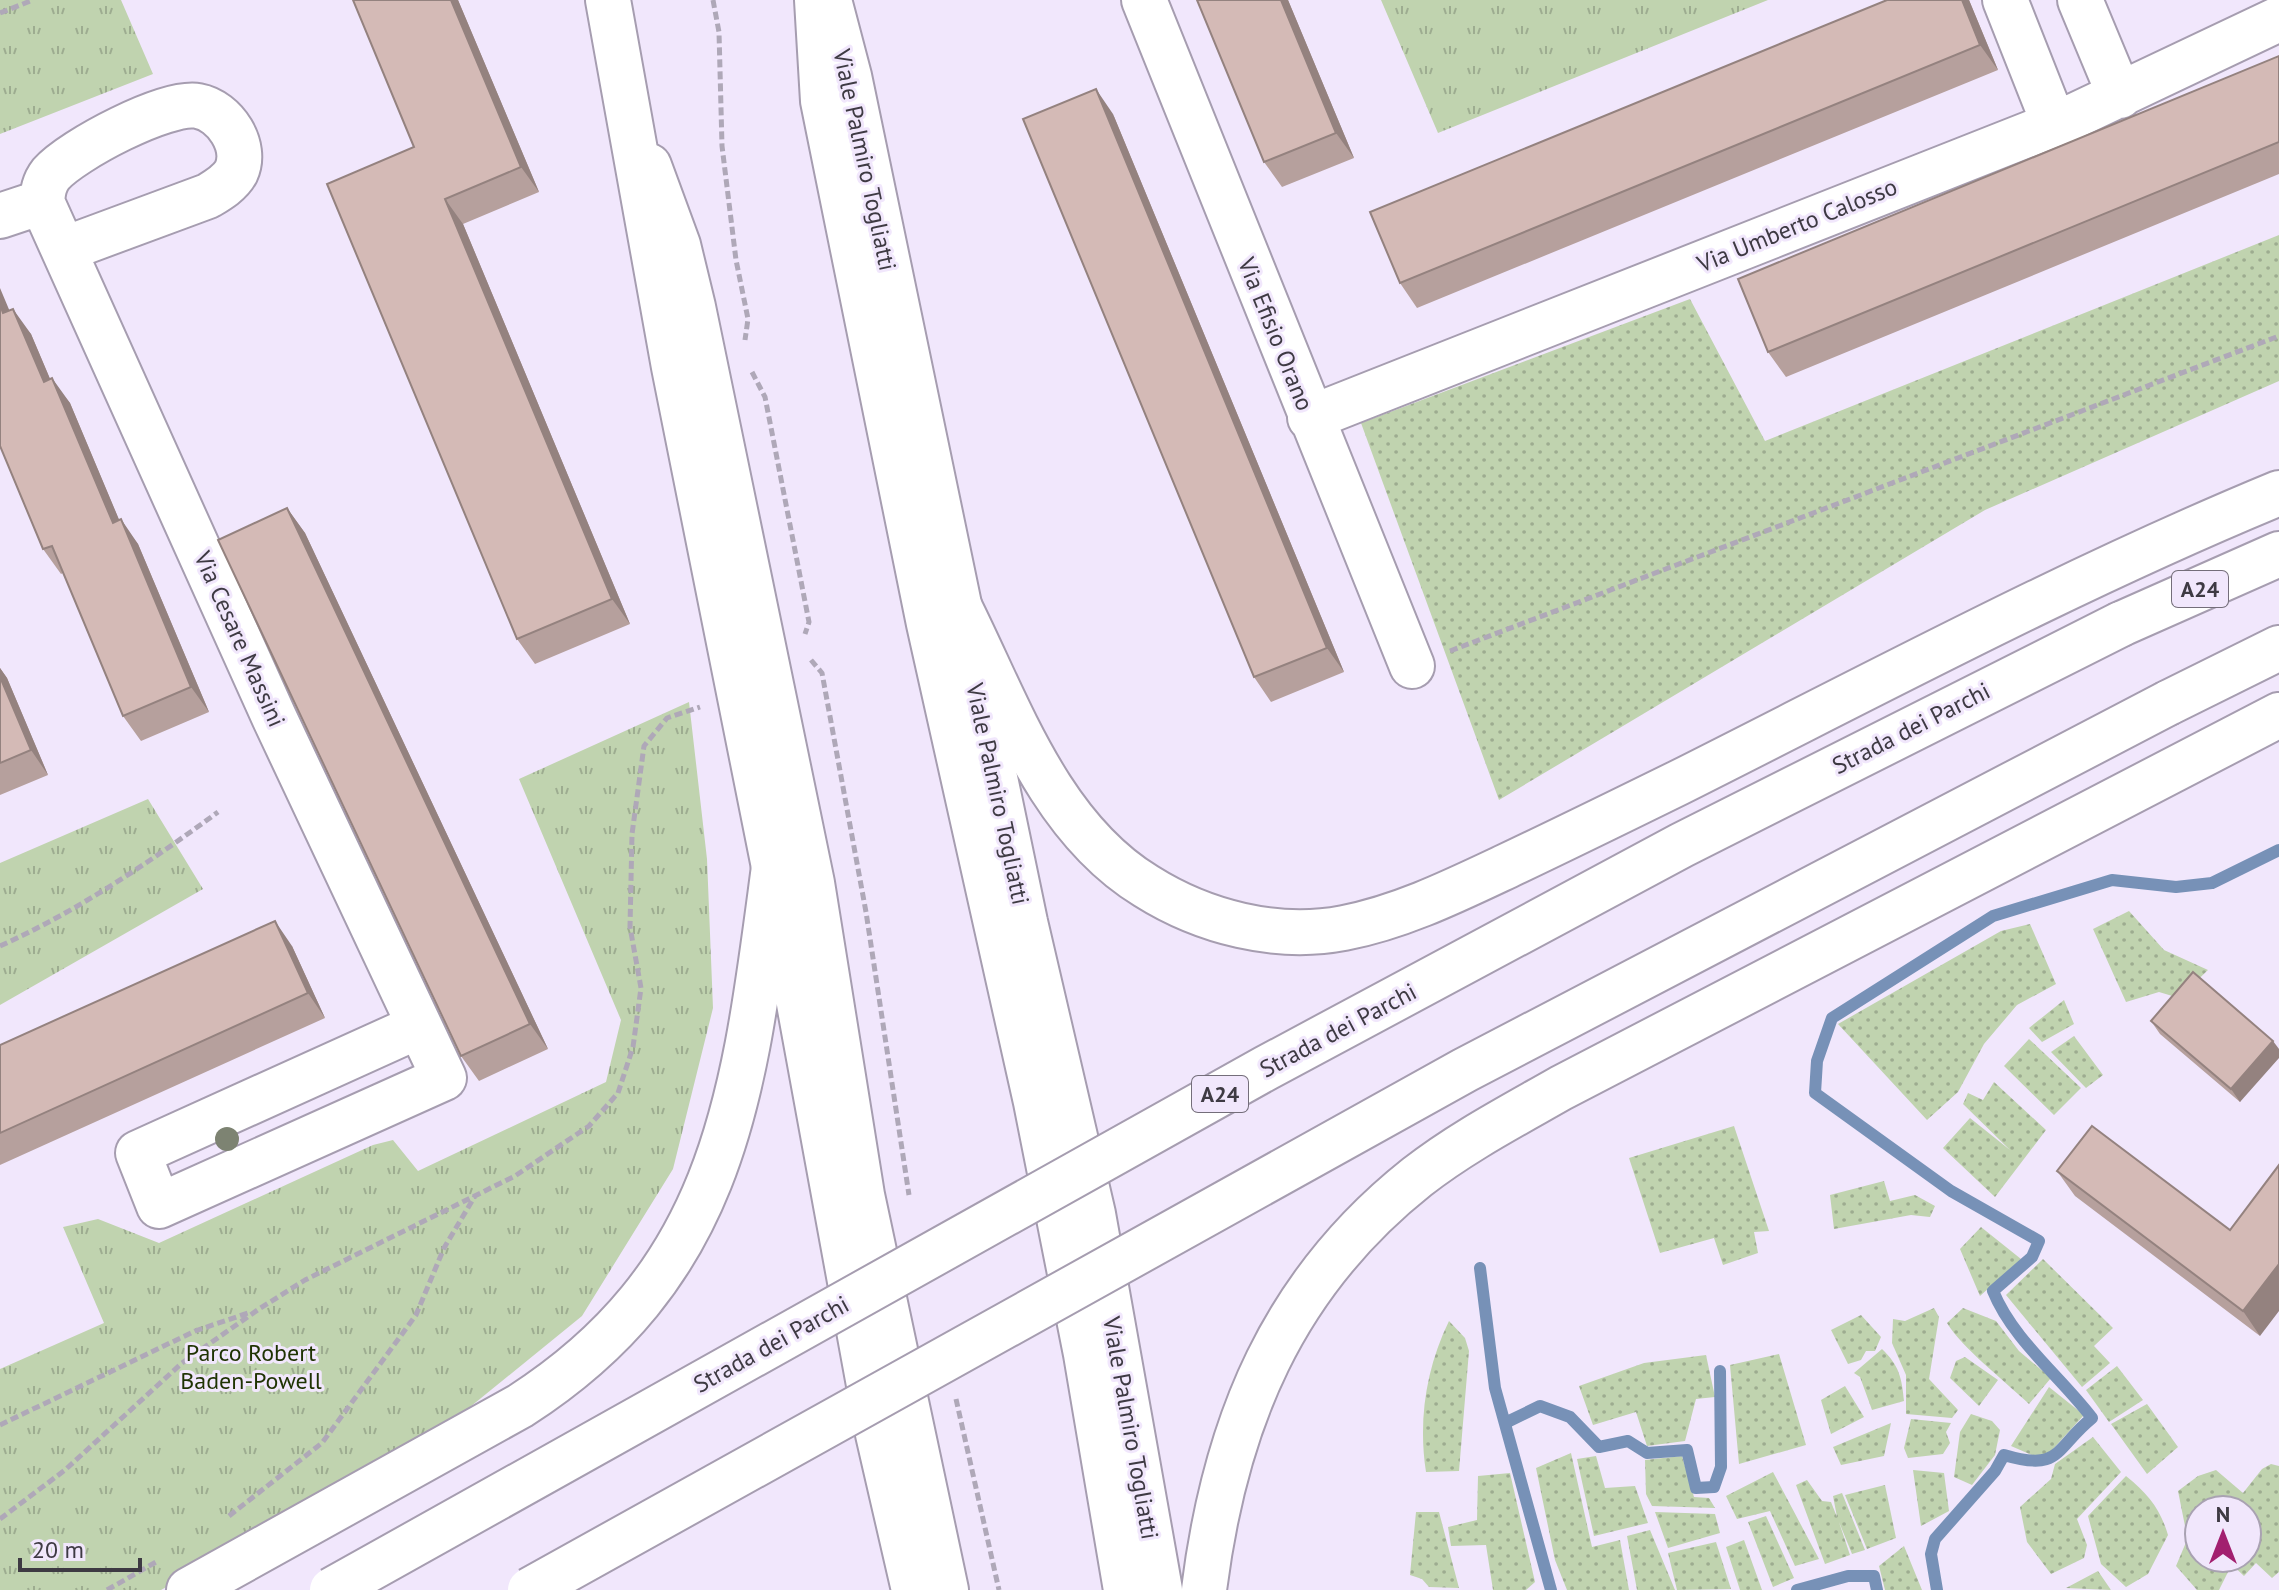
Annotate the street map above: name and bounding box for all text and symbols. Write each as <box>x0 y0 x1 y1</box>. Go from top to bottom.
street label: Viale Palmiro Togliatti <box>826 45 904 274</box>
street label: Via Umberto Calosso <box>1692 171 1901 280</box>
street label: Via Efisio Orano <box>1231 252 1321 415</box>
street label: Via Cesare Massini <box>187 545 293 732</box>
road number: A24 <box>2172 571 2228 607</box>
street label: Strada dei Parchi <box>1827 675 1995 781</box>
street label: Viale Palmiro Togliatti <box>959 679 1037 908</box>
street label: Strada dei Parchi <box>1254 976 1422 1084</box>
road number: A24 <box>1192 1076 1248 1112</box>
street label: Strada dei Parchi <box>688 1288 854 1400</box>
street label: Viale Palmiro Togliatti <box>1096 1313 1166 1542</box>
park label: Parco Robert Baden-Powell <box>180 1337 322 1396</box>
north arrow <box>2183 1494 2263 1574</box>
text: N <box>2216 1500 2230 1528</box>
scale bar <box>20 1522 140 1572</box>
text: 20 m <box>32 1534 84 1565</box>

